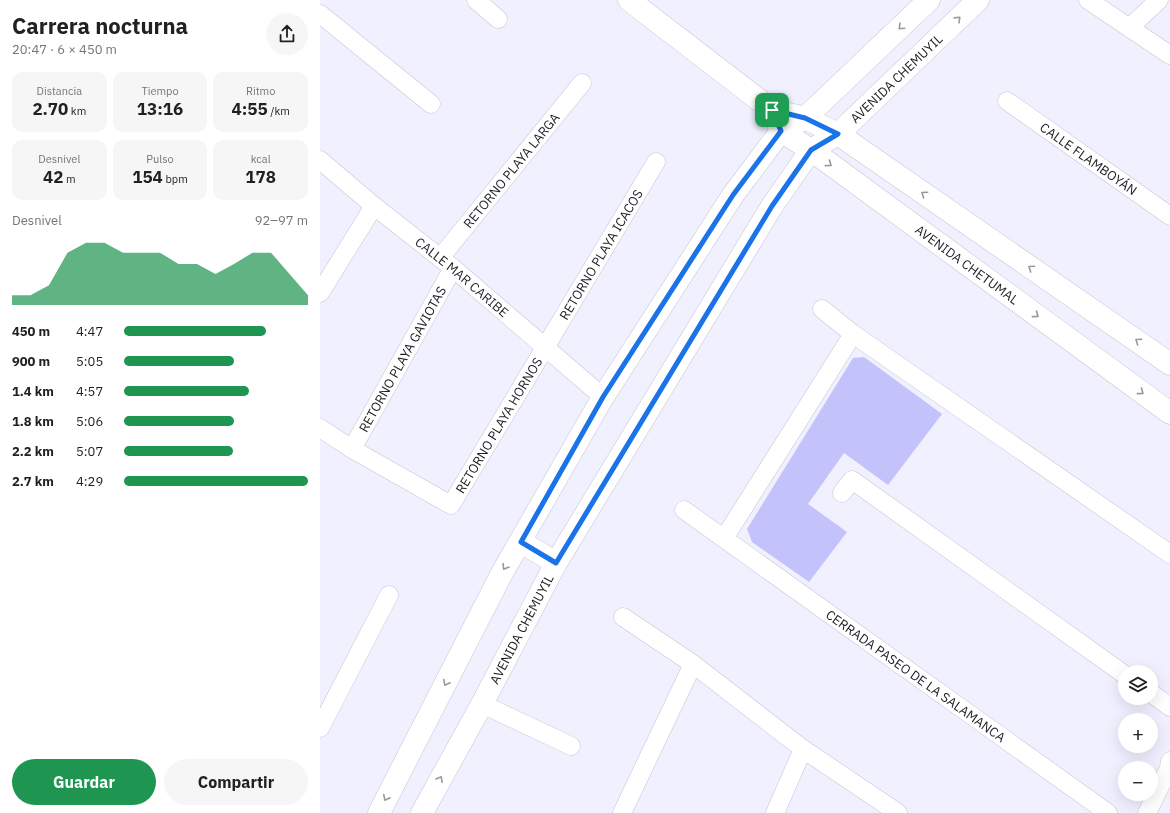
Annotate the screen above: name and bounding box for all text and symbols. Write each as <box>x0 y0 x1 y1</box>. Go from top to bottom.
text: Carrera nocturna <box>12 11 188 40</box>
button: share <box>266 13 308 55</box>
one-way arrow <box>953 16 961 24</box>
one-way arrow <box>898 22 906 30</box>
street label: AVENIDA CHEMUYIL <box>846 30 946 126</box>
text: 20:47 · 6 × 450 m <box>12 41 117 58</box>
text: Distancia <box>37 84 82 98</box>
text: Tiempo <box>141 84 179 98</box>
text: Ritmo <box>246 84 275 98</box>
pin <box>755 93 789 127</box>
text: 2.70 <box>32 98 68 120</box>
text: 13:16 <box>137 98 183 120</box>
text: 4:55 <box>231 98 268 120</box>
icon: arrive <box>761 99 783 121</box>
text: km <box>68 104 86 118</box>
text: /km <box>268 104 290 118</box>
street label: RETORNO PLAYA LARGA <box>459 109 563 231</box>
street label: CALLE FLAMBOYÁN <box>1037 119 1141 199</box>
text: Desnivel <box>38 152 80 166</box>
text: Pulso <box>146 152 174 166</box>
text: kcal <box>251 152 271 166</box>
one-way arrow <box>825 159 832 166</box>
text: 42 <box>43 166 63 188</box>
text: 154 <box>132 166 163 188</box>
text: 178 <box>245 166 276 188</box>
text: m <box>63 172 76 186</box>
text: bpm <box>163 172 188 186</box>
street label: RETORNO PLAYA ICACOS <box>555 186 646 323</box>
one-way arrow <box>921 191 928 199</box>
text: Desnivel <box>12 212 62 229</box>
text: 92–97 m <box>255 212 308 229</box>
street label: AVENIDA CHETUMAL <box>912 221 1023 308</box>
street label: CALLE MAR CARIBE <box>412 233 512 321</box>
one-way arrow <box>1028 265 1035 273</box>
street label: RETORNO PLAYA GAVIOTAS <box>355 283 450 435</box>
one-way arrow <box>1032 310 1039 318</box>
text: 450 m <box>12 323 50 340</box>
text: 4:47 <box>76 323 103 340</box>
one-way arrow <box>1135 338 1142 346</box>
text: 900 m <box>12 353 50 370</box>
text: 5:05 <box>76 353 103 370</box>
street label: RETORNO PLAYA HORNOS <box>451 354 546 496</box>
text: 1.4 km <box>12 383 54 400</box>
text: 4:57 <box>76 383 103 400</box>
one-way arrow <box>1137 387 1144 395</box>
text: 1.8 km <box>12 413 54 430</box>
text: 5:06 <box>76 413 103 430</box>
text: 2.2 km <box>12 443 54 460</box>
text: 5:07 <box>76 443 103 460</box>
text: 2.7 km <box>12 473 54 490</box>
text: 4:29 <box>76 473 103 490</box>
one-way arrow <box>503 563 510 570</box>
street label: AVENIDA CHEMUYIL <box>486 571 557 687</box>
street label: CERRADA PASEO DE LA SALAMANCA <box>823 606 1010 746</box>
map controls <box>1118 665 1158 801</box>
button: layers <box>1118 665 1158 705</box>
one-way arrow <box>443 679 450 686</box>
button: + <box>1118 713 1158 753</box>
button: Guardar <box>12 759 156 805</box>
button: Compartir <box>164 759 308 805</box>
button: − <box>1118 761 1158 801</box>
one-way arrow <box>436 776 443 783</box>
one-way arrow <box>384 794 391 802</box>

